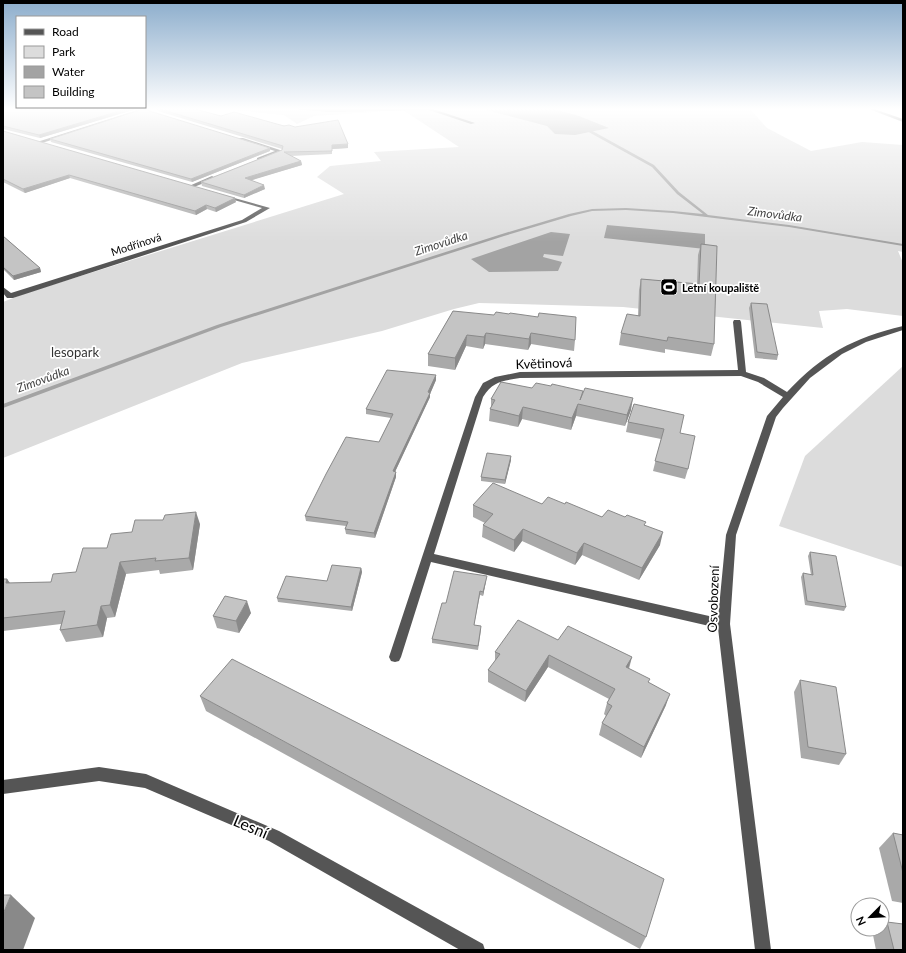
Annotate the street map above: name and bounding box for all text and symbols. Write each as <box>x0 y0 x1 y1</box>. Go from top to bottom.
legend <box>16 16 146 108</box>
text: Road <box>52 24 79 39</box>
text: Park <box>52 44 76 59</box>
text: Water <box>52 64 85 79</box>
text: Building <box>52 84 95 99</box>
water label: Zimovůdka <box>746 203 803 225</box>
water label: Zimovůdka <box>412 227 469 259</box>
street label: Modřínová <box>109 230 163 258</box>
sports icon: Letní koupaliště <box>659 277 679 297</box>
place label: Letní koupaliště <box>682 281 759 294</box>
park label: lesopark <box>51 344 99 360</box>
street label: Květinová <box>515 354 573 372</box>
water label: Zimovůdka <box>14 363 71 396</box>
street label: Osvobození <box>704 564 722 633</box>
street label: Lesní <box>231 810 272 842</box>
north arrow <box>850 897 890 937</box>
text: N <box>853 915 868 928</box>

